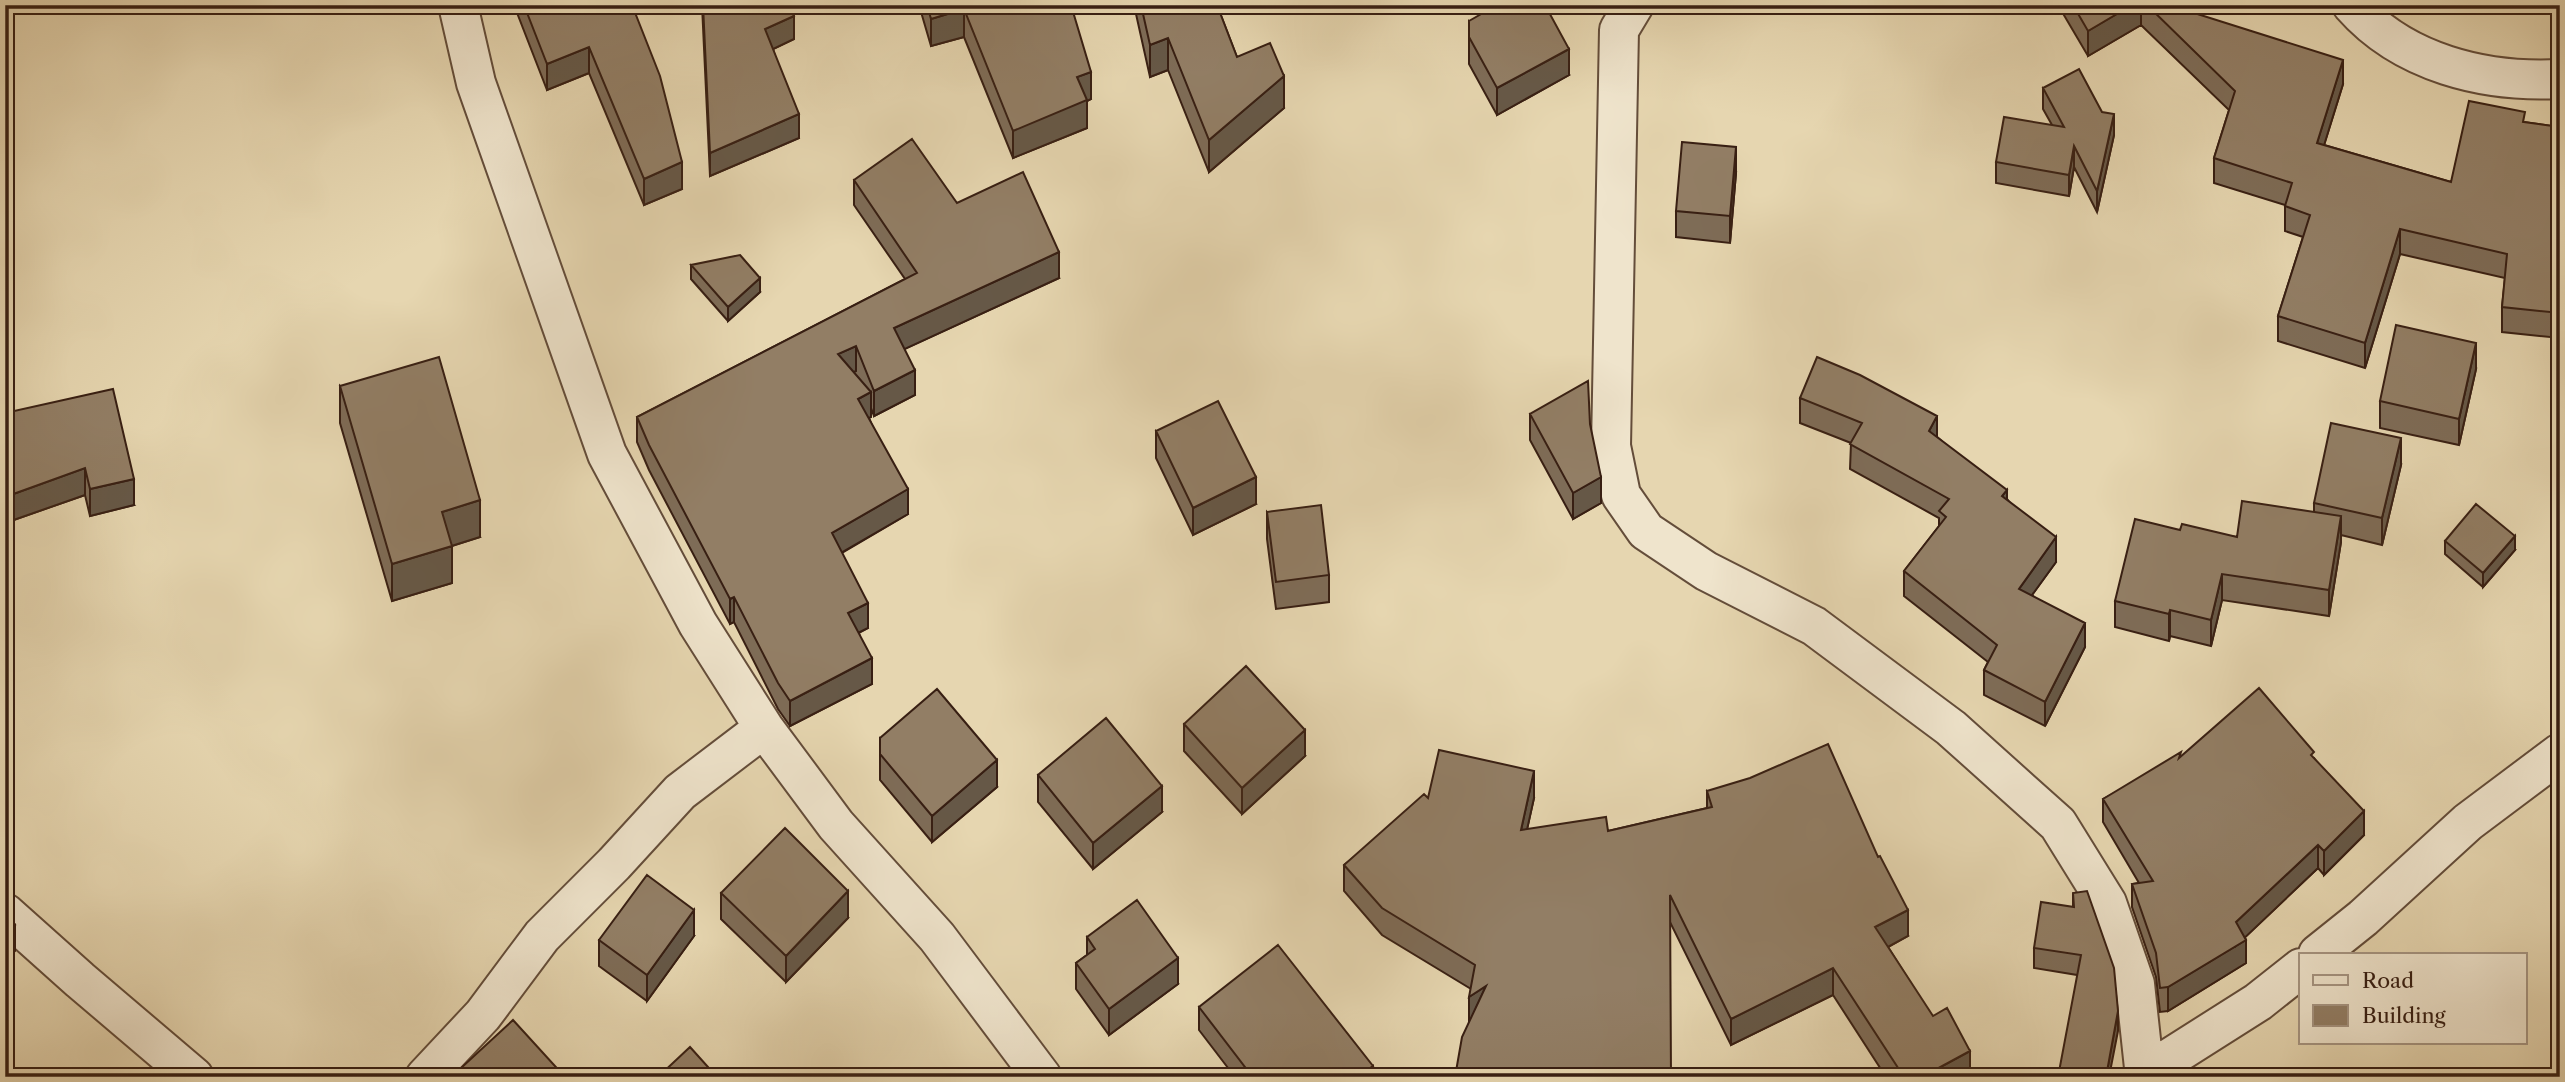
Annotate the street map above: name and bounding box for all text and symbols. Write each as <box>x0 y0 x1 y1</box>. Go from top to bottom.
legend <box>2299 953 2526 1044</box>
text: Road <box>2362 968 2414 993</box>
text: Building <box>2362 1003 2447 1028</box>

